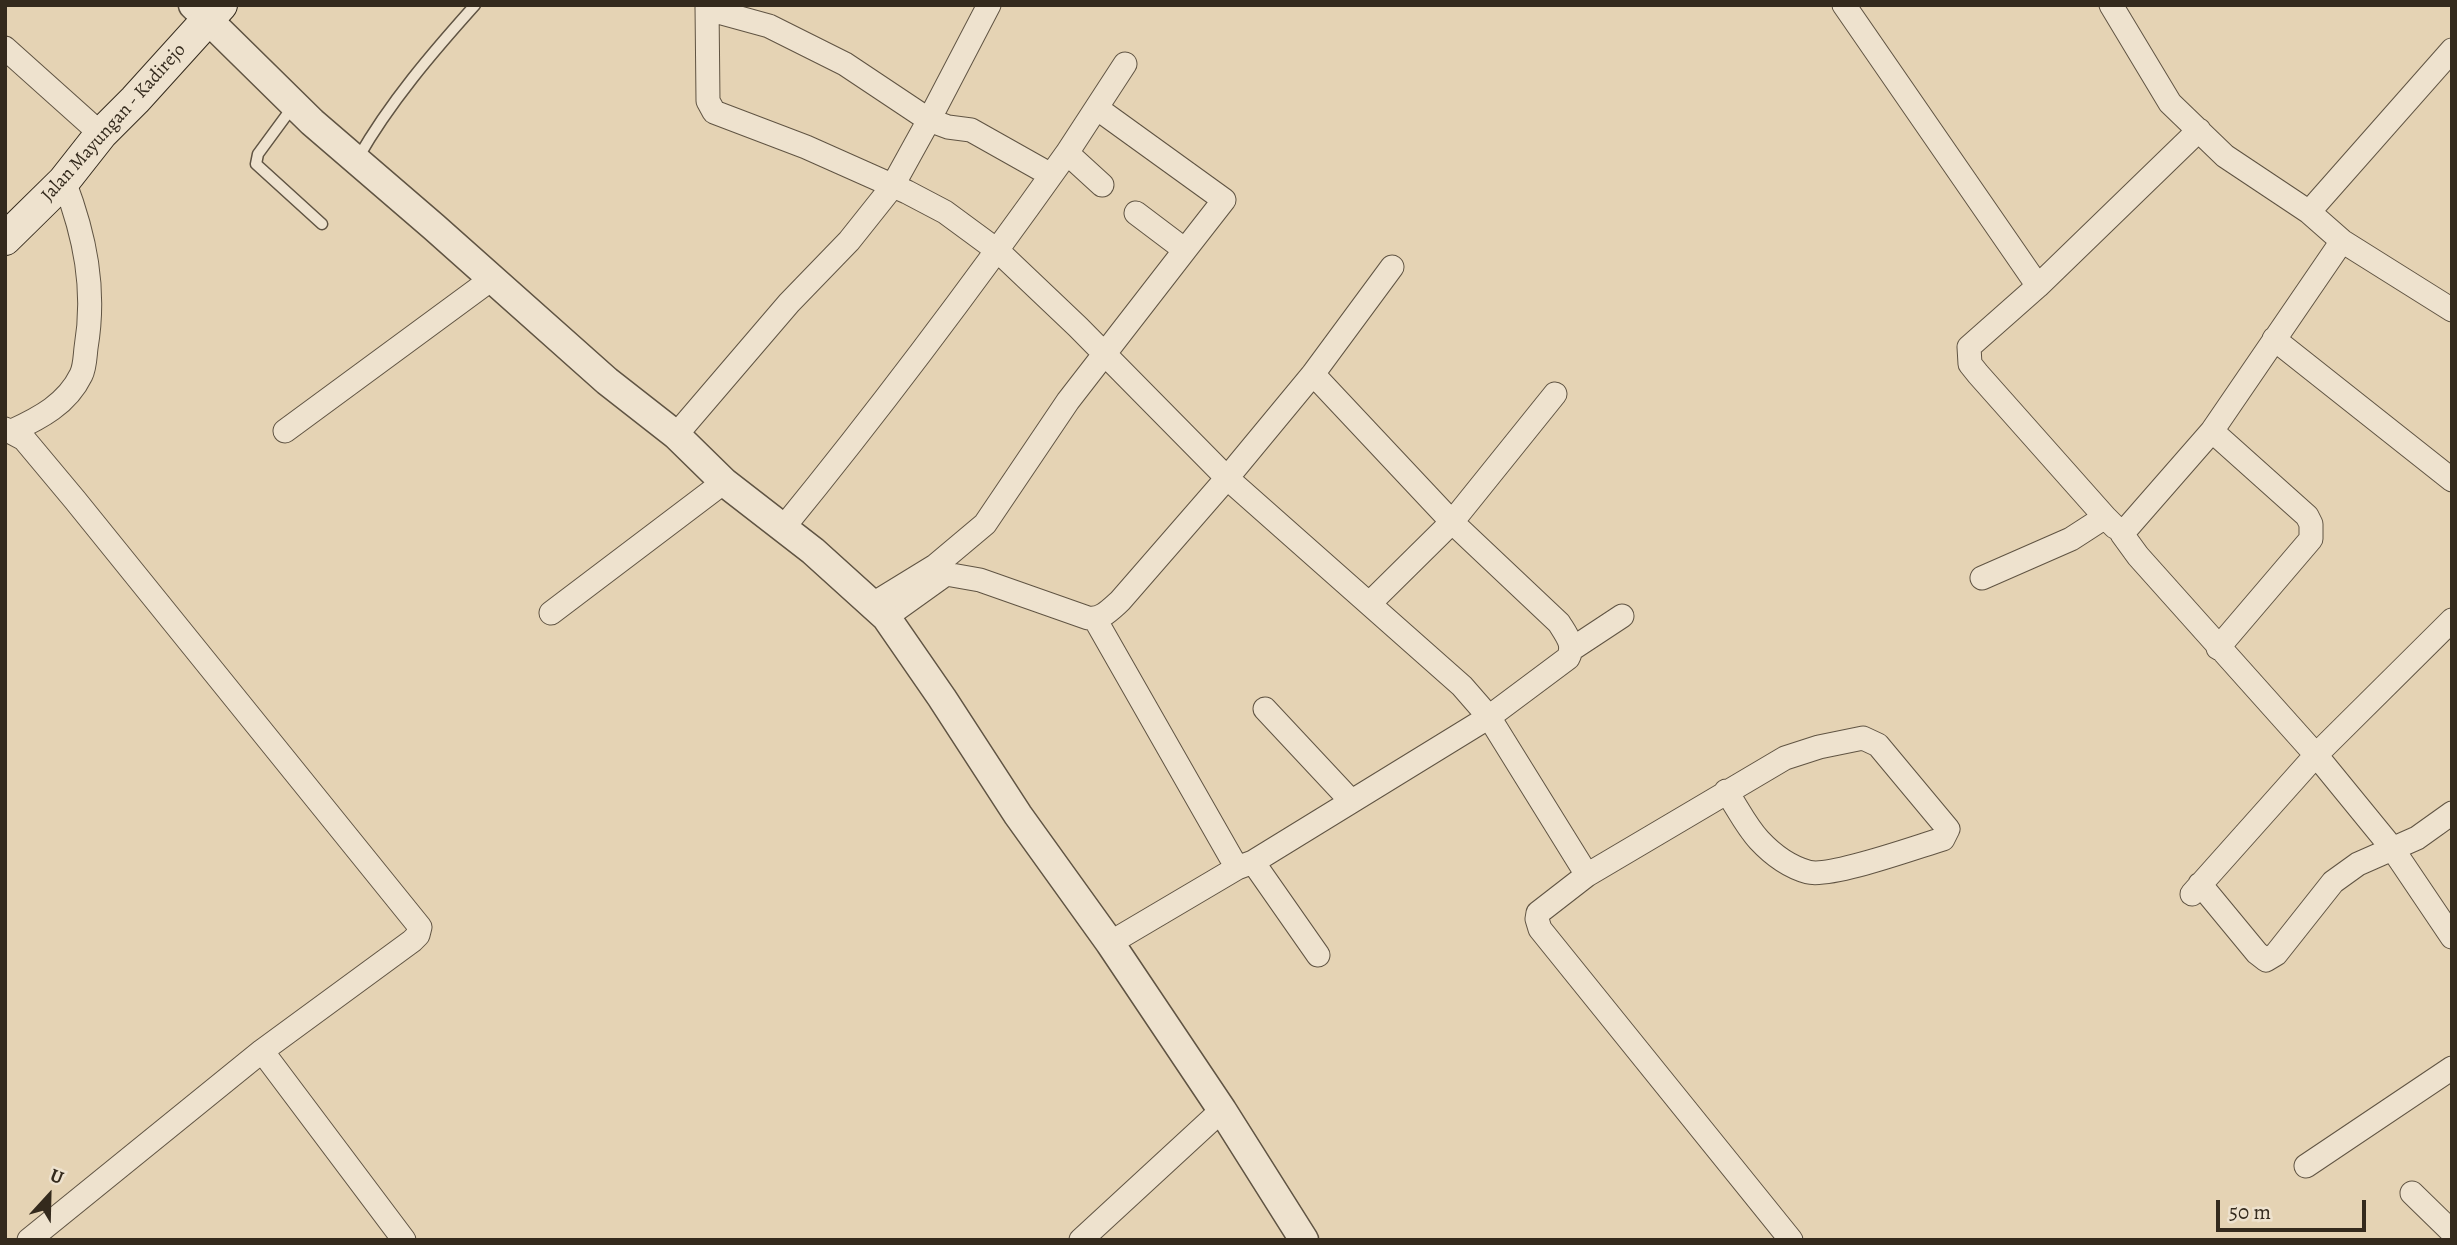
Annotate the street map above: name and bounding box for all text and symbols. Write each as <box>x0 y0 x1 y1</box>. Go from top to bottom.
street label: Jalan Mayungan - Kadirejo <box>37 39 191 207</box>
north arrow <box>14 1161 84 1231</box>
text: U <box>46 1162 68 1191</box>
scale bar <box>2219 1186 2370 1230</box>
text: 50 m <box>2229 1198 2271 1226</box>

